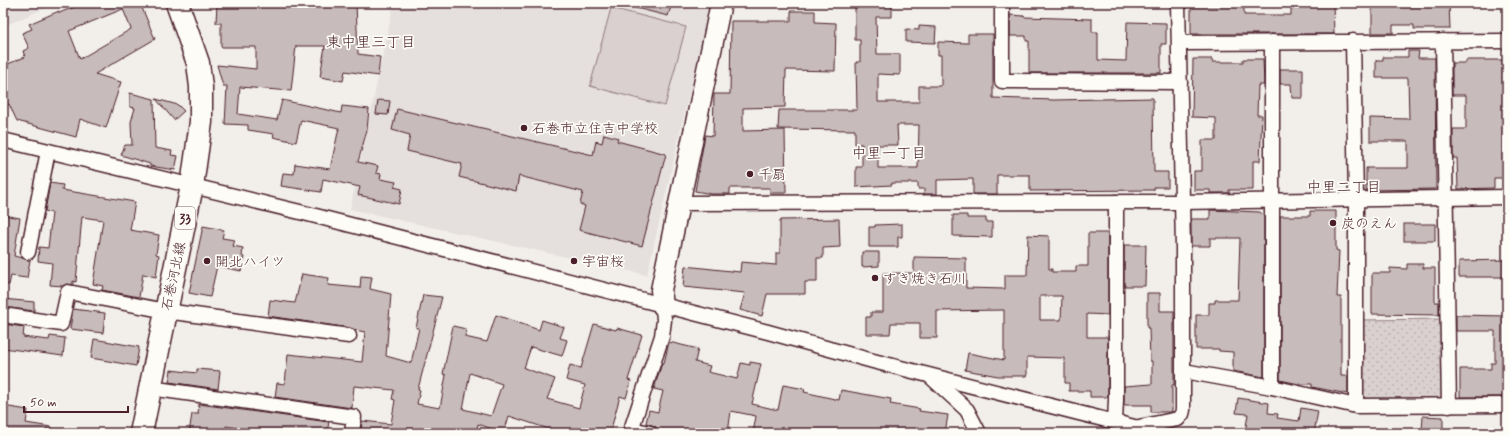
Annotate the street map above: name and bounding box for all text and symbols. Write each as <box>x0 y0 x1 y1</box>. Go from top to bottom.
district label: 東中里三丁目 <box>326 33 416 53</box>
place label: 石巻市立住吉中学校 <box>532 120 658 138</box>
marker: 石巻市立住吉中学校 <box>519 123 529 133</box>
district label: 中里一丁目 <box>851 144 927 164</box>
place label: 千扇 <box>758 166 786 184</box>
marker: 千扇 <box>745 169 755 179</box>
district label: 中里二丁目 <box>1306 178 1382 198</box>
road number: 33 <box>175 207 195 229</box>
place label: 炭のえん <box>1341 215 1397 233</box>
marker: 炭のえん <box>1328 218 1338 228</box>
street label: 石巻河北線 <box>158 240 190 312</box>
place label: 開北ハイツ <box>215 253 285 271</box>
place label: 宇宙桜 <box>582 253 624 271</box>
marker: 開北ハイツ <box>202 256 212 266</box>
marker: 宇宙桜 <box>569 256 579 266</box>
place label: すき焼き石川 <box>883 270 967 288</box>
marker: すき焼き石川 <box>870 273 880 283</box>
scale bar <box>24 388 128 414</box>
text: 50 m <box>30 395 57 411</box>

